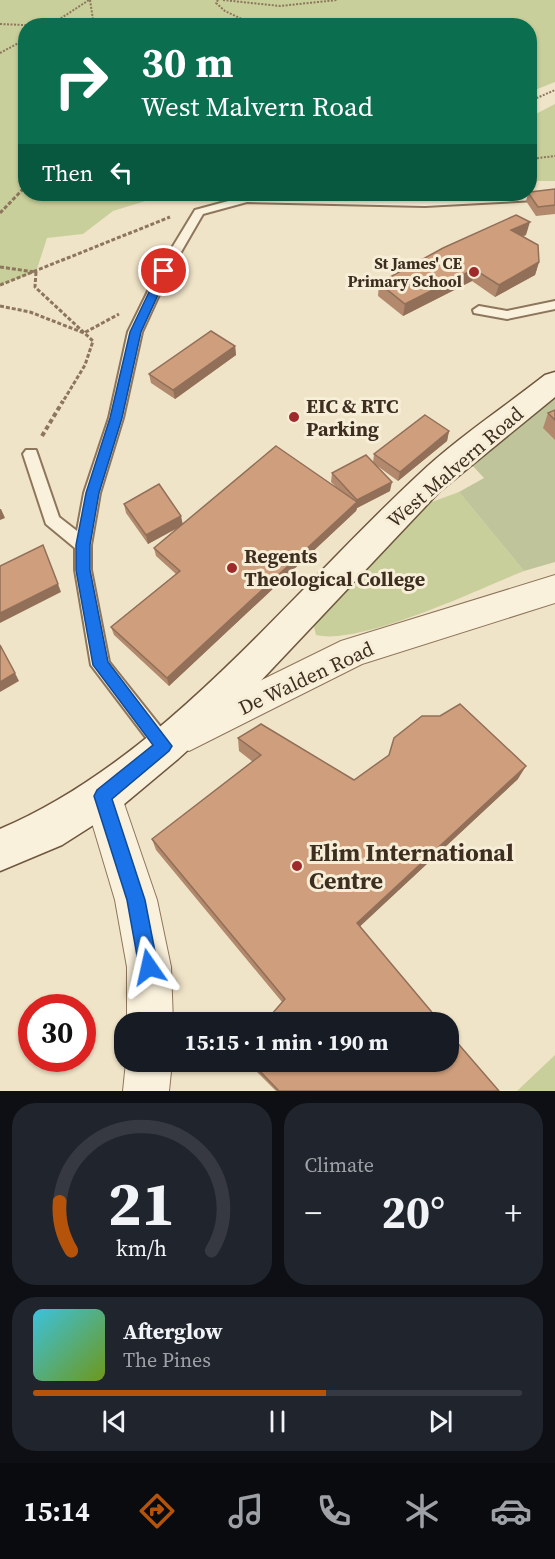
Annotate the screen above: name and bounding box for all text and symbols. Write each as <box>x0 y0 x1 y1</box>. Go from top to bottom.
text: 30 m <box>141 33 234 91</box>
icon: right <box>42 42 120 120</box>
text: West Malvern Road <box>141 88 373 125</box>
icon: left <box>105 156 138 189</box>
text: Then <box>42 158 93 188</box>
pin <box>138 245 189 296</box>
place label: St James' CE Primary School <box>348 252 462 292</box>
icon: arrive <box>147 254 180 287</box>
marker: St James' CE Primary School <box>467 265 481 279</box>
place label: EIC & RTC Parking <box>306 392 398 443</box>
street label: West Malvern Road <box>381 400 530 534</box>
marker: EIC & RTC Parking <box>287 410 301 424</box>
place label: Regents Theological College <box>244 542 425 593</box>
marker: Regents Theological College <box>225 561 239 575</box>
street label: De Walden Road <box>234 634 379 722</box>
place label: Elim International Centre <box>309 836 514 897</box>
marker: Elim International Centre <box>290 859 304 873</box>
position arrow <box>117 935 181 999</box>
speed limit sign: 30 <box>18 994 96 1072</box>
text: 15:15 · 1 min · 190 m <box>185 1027 388 1057</box>
text: Climate <box>305 1151 374 1179</box>
text: 21 <box>108 1160 176 1246</box>
text: 20° <box>381 1181 445 1243</box>
text: − <box>305 1190 322 1235</box>
text: + <box>504 1190 522 1235</box>
text: km/h <box>116 1234 167 1263</box>
text: Afterglow <box>123 1316 223 1346</box>
text: The Pines <box>123 1346 211 1374</box>
icon: previous <box>98 1405 131 1438</box>
icon: pause <box>261 1405 294 1438</box>
icon: next <box>424 1405 457 1438</box>
icon: directions <box>136 1490 178 1532</box>
icon: music <box>225 1490 267 1532</box>
icon: phone <box>313 1490 355 1532</box>
icon: climate <box>401 1490 443 1532</box>
icon: car <box>490 1490 532 1532</box>
text: 15:14 <box>23 1493 90 1530</box>

